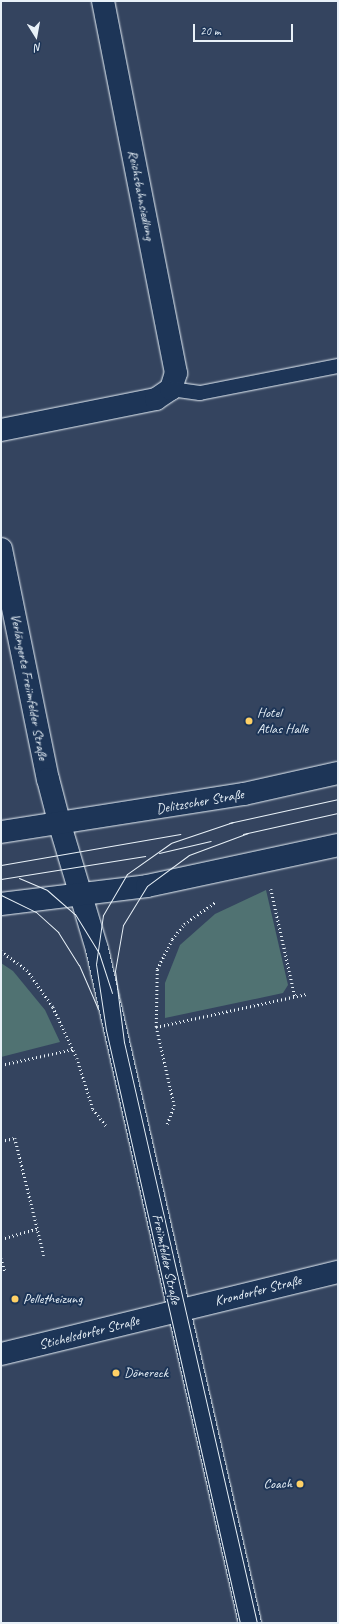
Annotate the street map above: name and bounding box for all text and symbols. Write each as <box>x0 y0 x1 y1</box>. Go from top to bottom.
north arrow <box>16 16 56 56</box>
scale bar <box>195 16 295 42</box>
text: 20 m <box>200 23 220 39</box>
text: N <box>34 40 43 55</box>
street label: Reichsbahnsiedlung <box>124 149 158 241</box>
street label: Verlängerte Freiimfelder Straße <box>6 612 52 762</box>
place label: Hotel Atlas Halle <box>257 705 309 738</box>
marker: Hotel Atlas Halle <box>244 716 254 726</box>
street label: Delitzscher Straße <box>155 786 245 818</box>
street label: Freiimfelder Straße <box>148 1212 184 1306</box>
street label: Krondorfer Straße <box>213 1272 303 1310</box>
place label: Pelletheizung <box>23 1291 82 1307</box>
marker: Pelletheizung <box>10 1294 20 1304</box>
street label: Stichelsdorfer Straße <box>37 1312 141 1354</box>
place label: Dönereck <box>124 1365 168 1381</box>
marker: Dönereck <box>111 1368 121 1378</box>
place label: Coach <box>264 1476 292 1492</box>
marker: Coach <box>295 1479 305 1489</box>

